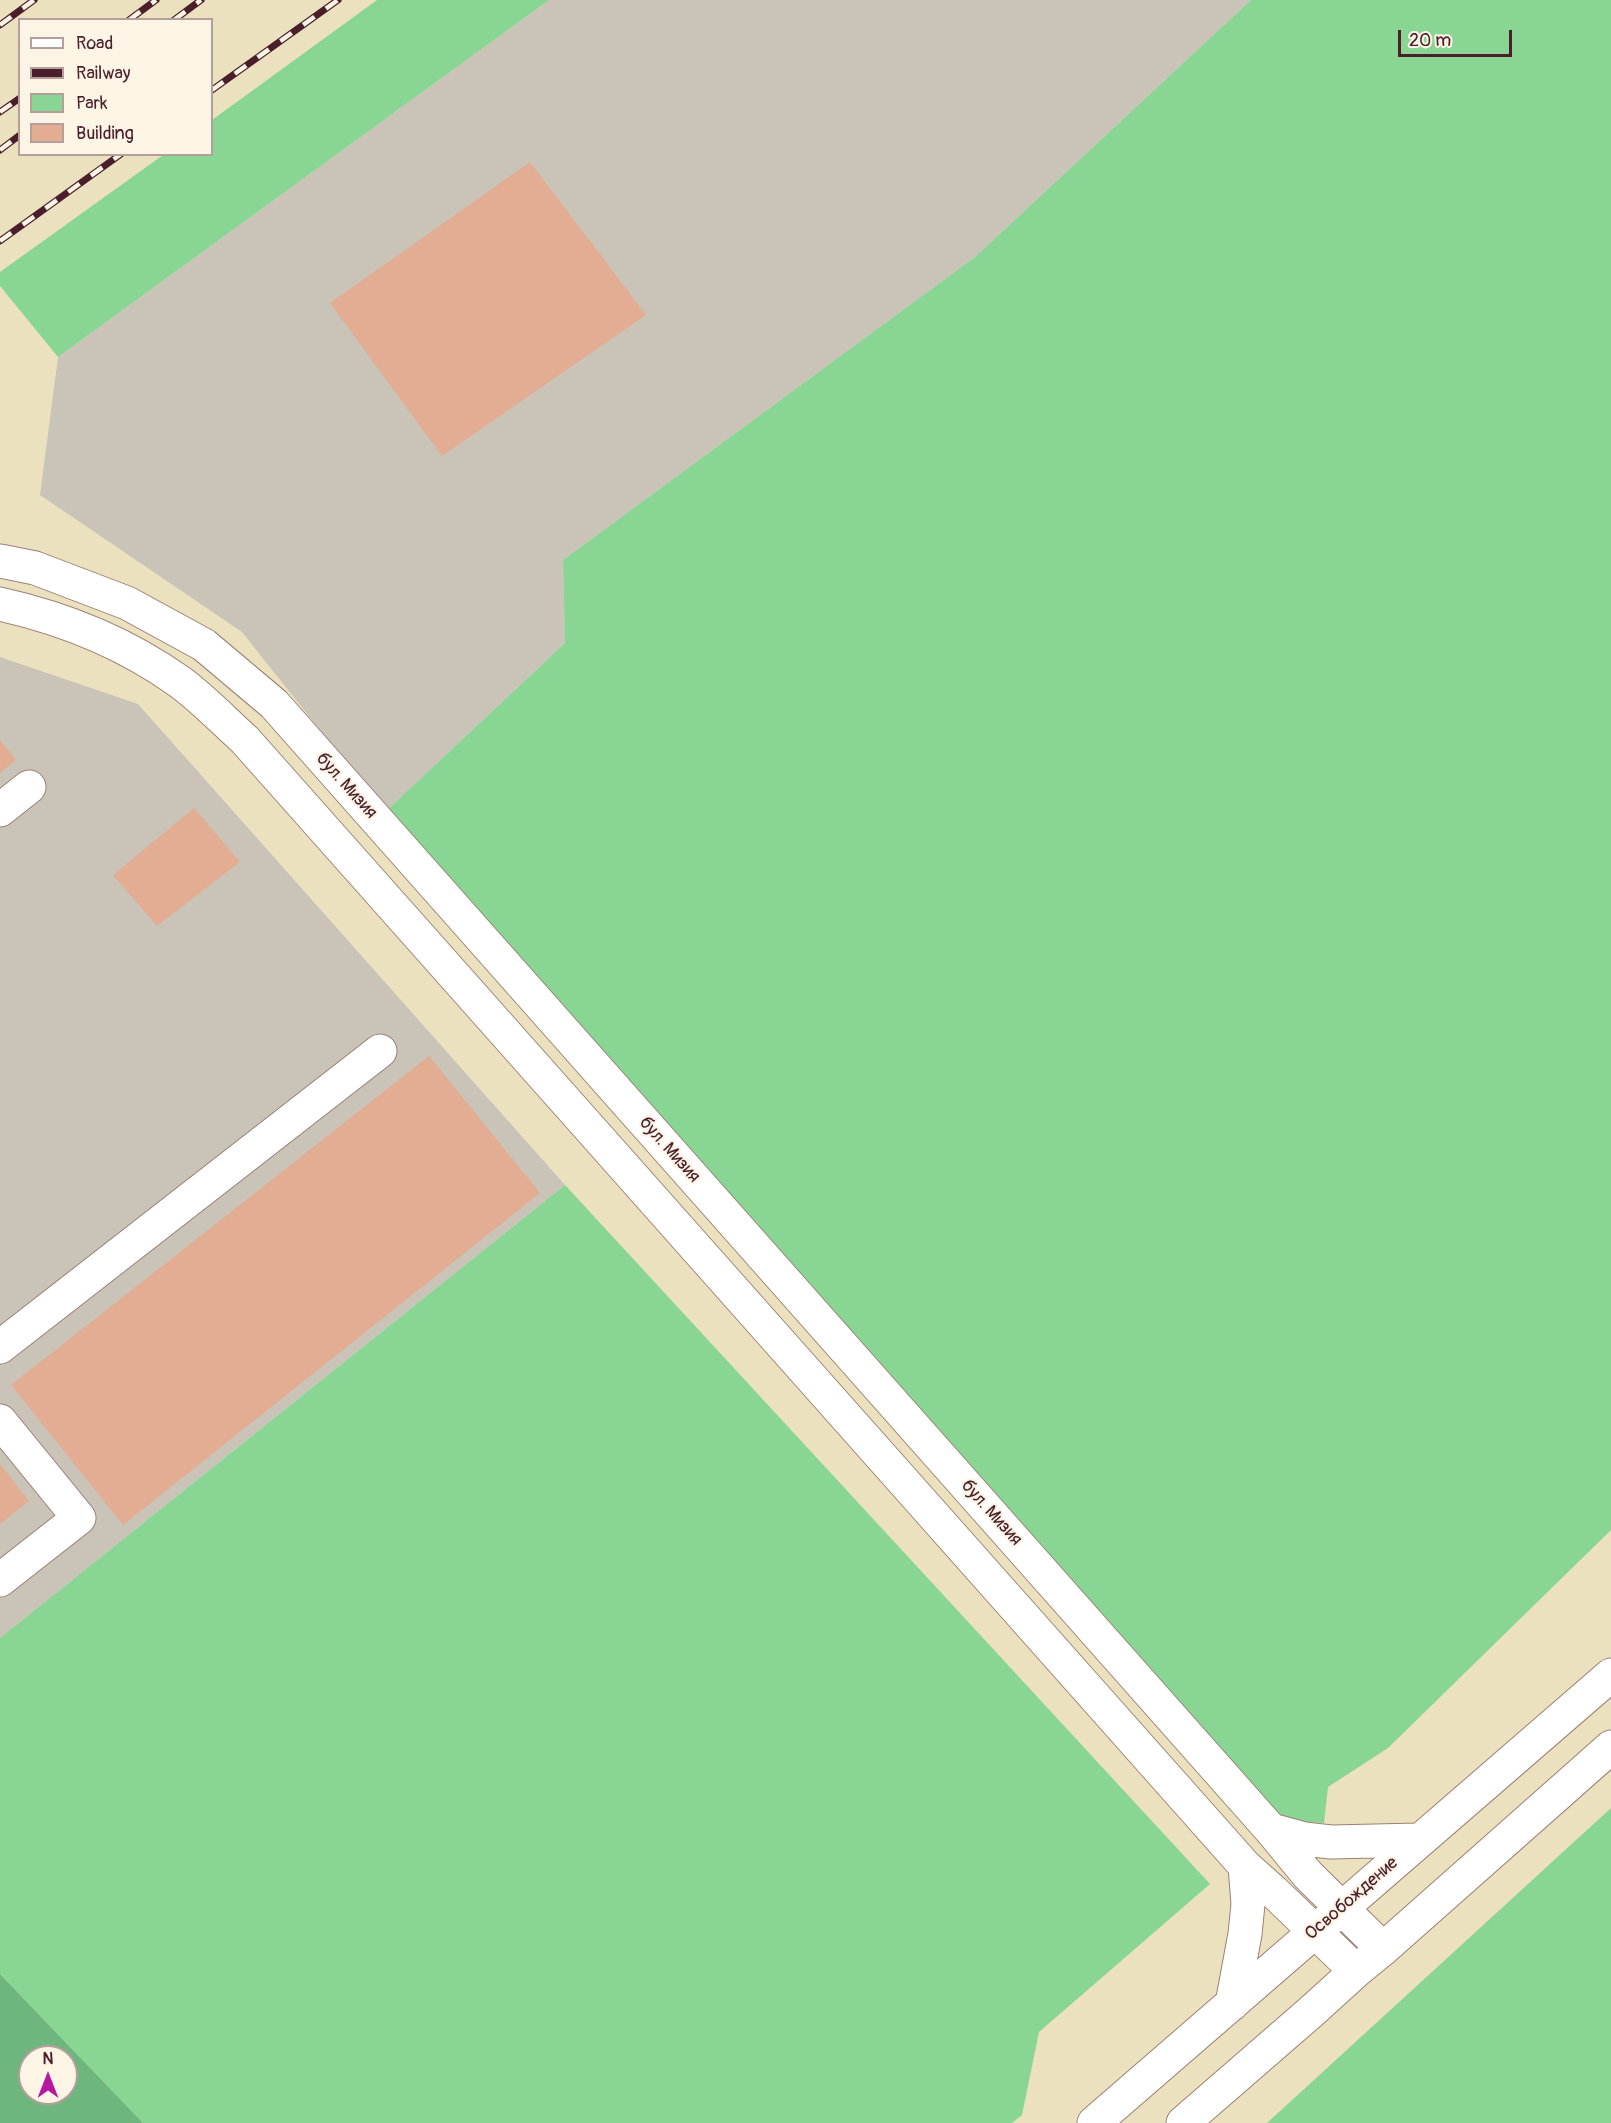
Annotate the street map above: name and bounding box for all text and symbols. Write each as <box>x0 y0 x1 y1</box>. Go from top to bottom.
legend <box>18 18 213 156</box>
scale bar <box>1401 18 1515 56</box>
text: 20 m <box>1409 29 1451 52</box>
text: Road <box>76 32 113 55</box>
text: Railway <box>76 62 131 85</box>
text: Park <box>76 92 108 115</box>
text: Building <box>76 122 134 145</box>
street label: бул. Мизия <box>311 749 381 823</box>
street label: бул. Мизия <box>634 1113 704 1187</box>
street label: бул. Мизия <box>956 1476 1026 1550</box>
street label: Освобождение <box>1301 1853 1403 1945</box>
north arrow <box>18 2045 78 2105</box>
text: N <box>43 2049 53 2069</box>

